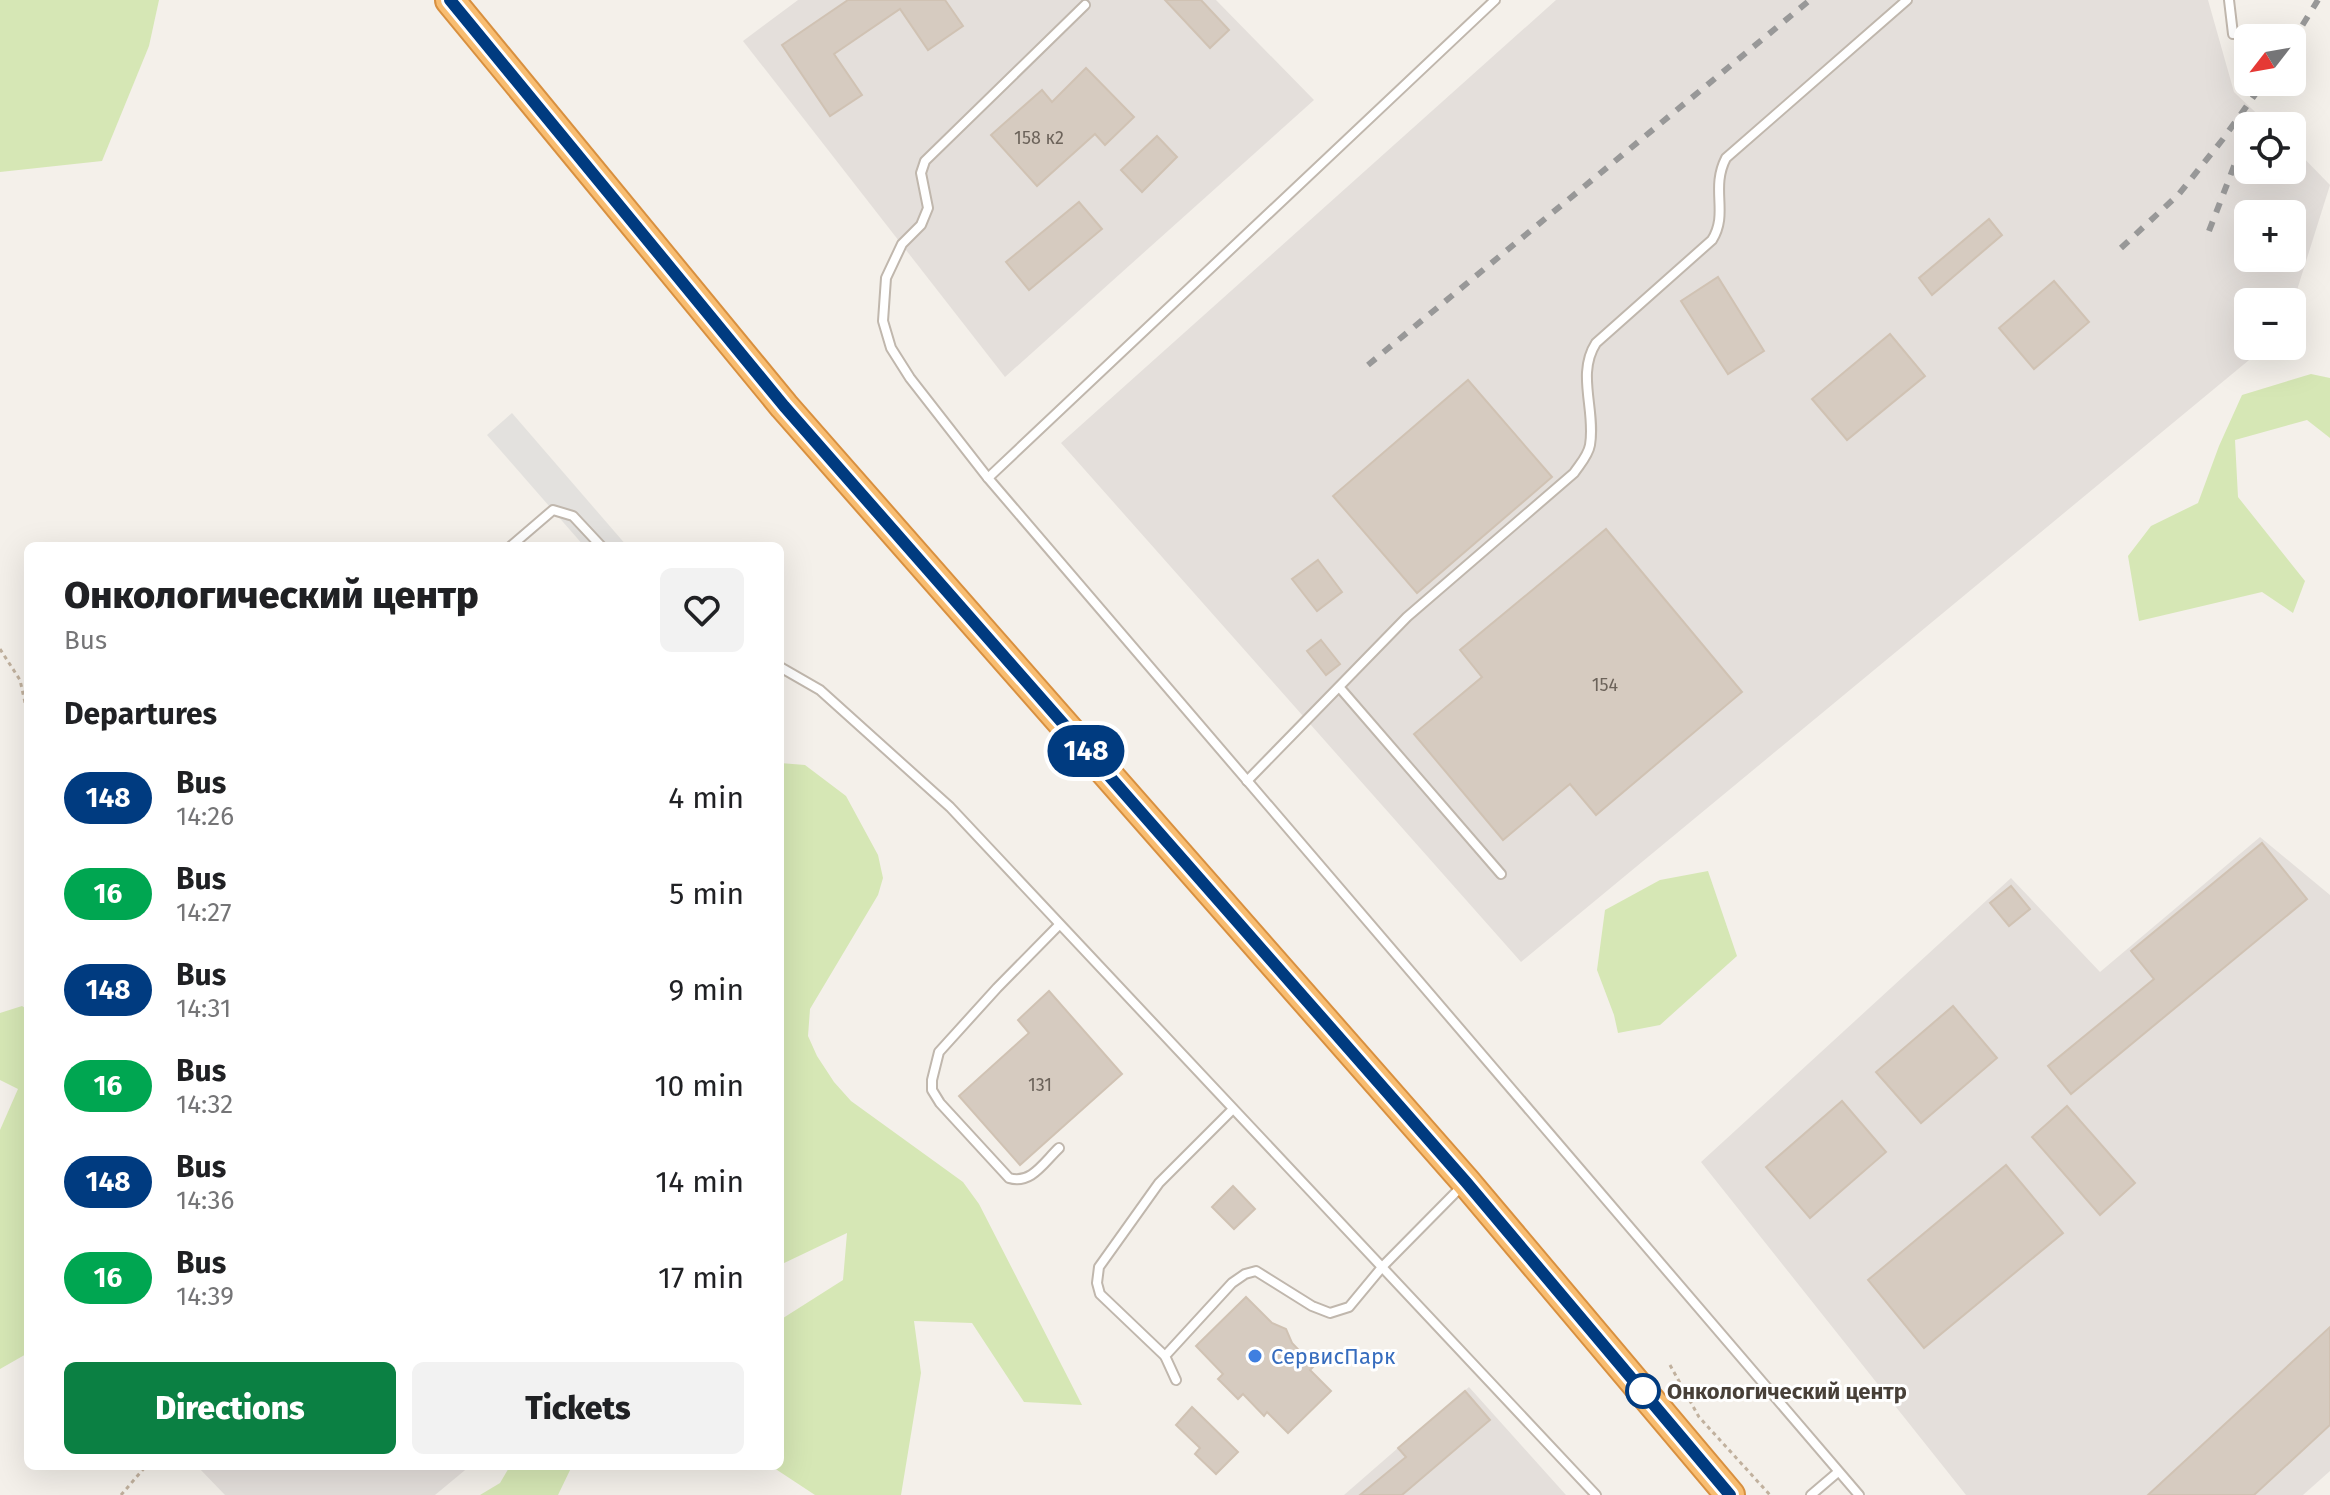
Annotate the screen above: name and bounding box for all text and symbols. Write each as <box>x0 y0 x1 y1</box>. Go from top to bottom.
north arrow <box>2234 24 2306 96</box>
map controls <box>2234 24 2306 360</box>
button: locate <box>2234 112 2306 184</box>
house number: 158 к2 <box>1014 127 1064 149</box>
button: + <box>2234 200 2306 272</box>
button: − <box>2234 288 2306 360</box>
button: heart <box>660 568 744 652</box>
text: Онкологический центр <box>64 572 479 618</box>
text: Bus <box>64 625 107 656</box>
house number: 154 <box>1592 674 1619 696</box>
text: Departures <box>64 696 217 732</box>
line badge: 148 <box>1040 725 1132 777</box>
text: 148 <box>1063 734 1109 767</box>
text: Bus <box>176 765 226 801</box>
text: 4 min <box>668 780 744 816</box>
text: 148 <box>85 781 131 814</box>
text: 14:26 <box>176 801 234 832</box>
text: Bus <box>176 861 226 897</box>
text: 5 min <box>669 876 744 912</box>
text: 16 <box>94 877 122 910</box>
text: 14:27 <box>176 897 231 928</box>
text: Bus <box>176 957 226 993</box>
text: 9 min <box>669 972 744 1008</box>
text: 148 <box>85 973 131 1006</box>
text: 14:31 <box>176 993 231 1024</box>
text: Bus <box>176 1053 226 1089</box>
text: 10 min <box>655 1068 744 1104</box>
text: 16 <box>94 1069 122 1102</box>
house number: 131 <box>1028 1074 1052 1096</box>
text: 14:32 <box>176 1089 233 1120</box>
text: Bus <box>176 1149 226 1185</box>
text: 14 min <box>655 1164 744 1200</box>
text: 148 <box>85 1165 131 1198</box>
text: 14:36 <box>176 1185 234 1216</box>
text: Bus <box>176 1245 226 1281</box>
text: 17 min <box>658 1260 744 1296</box>
text: 16 <box>94 1261 122 1294</box>
text: 14:39 <box>176 1281 234 1312</box>
place label: СервисПарк <box>1271 1343 1396 1370</box>
marker: СервисПарк <box>1246 1347 1264 1365</box>
button: Directions <box>64 1362 396 1454</box>
button: Tickets <box>412 1362 744 1454</box>
marker: Онкологический центр <box>1626 1374 1660 1408</box>
place label: Онкологический центр <box>1667 1378 1907 1405</box>

